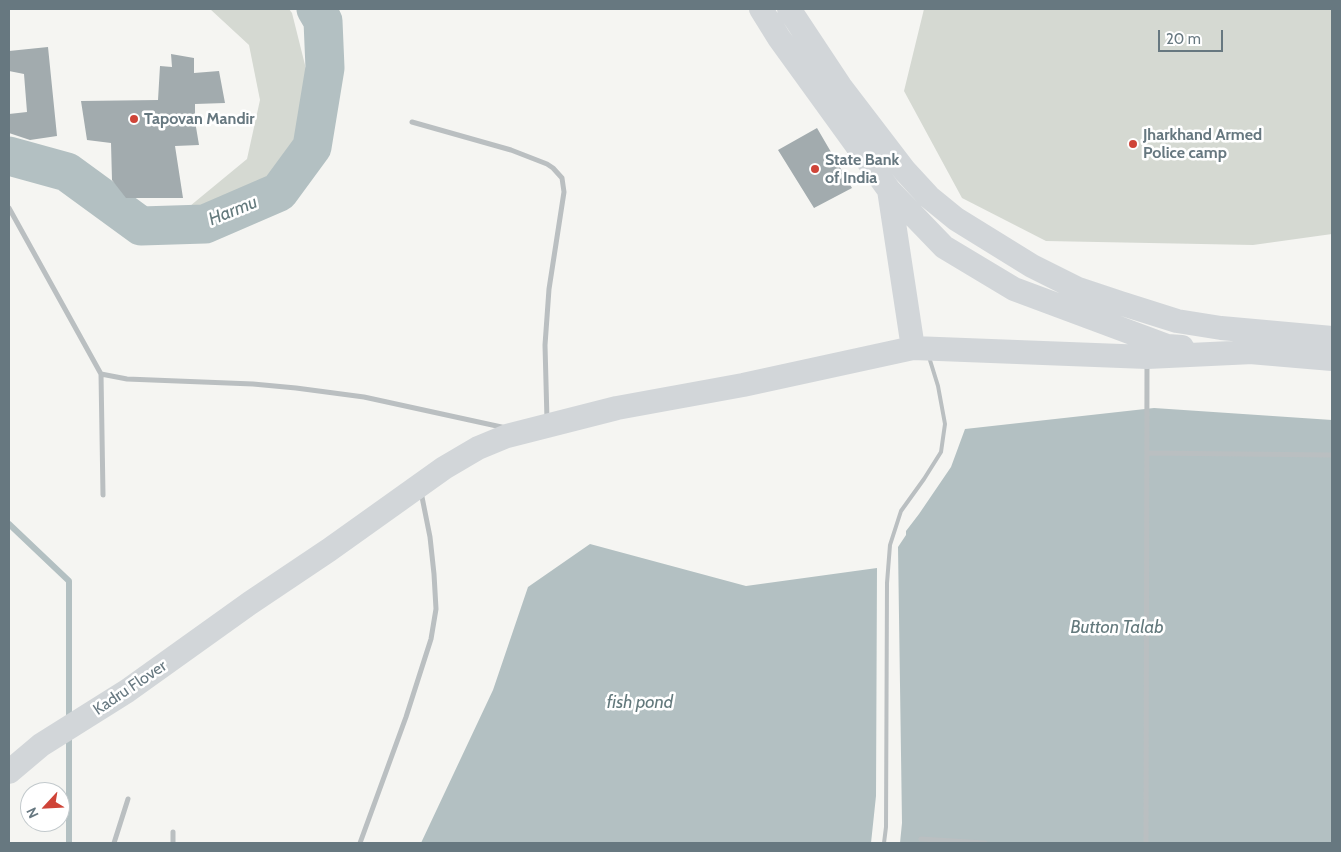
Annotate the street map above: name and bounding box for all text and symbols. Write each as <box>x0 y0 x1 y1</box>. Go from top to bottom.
scale bar <box>1161 20 1226 52</box>
text: 20 m <box>1166 30 1201 48</box>
place label: Tapovan Mandir <box>144 109 255 129</box>
marker: Tapovan Mandir <box>128 113 140 125</box>
place label: Jharkhand Armed Police camp <box>1143 125 1262 163</box>
marker: Jharkhand Armed Police camp <box>1127 138 1139 150</box>
place label: State Bank of India <box>825 150 899 188</box>
marker: State Bank of India <box>809 163 821 175</box>
water label: Harmu <box>205 191 261 231</box>
water label: Button Talab <box>1070 617 1164 639</box>
street label: Kadru Flover <box>90 656 170 720</box>
water label: fish pond <box>607 692 673 714</box>
north arrow <box>20 782 70 832</box>
text: N <box>22 805 43 821</box>

